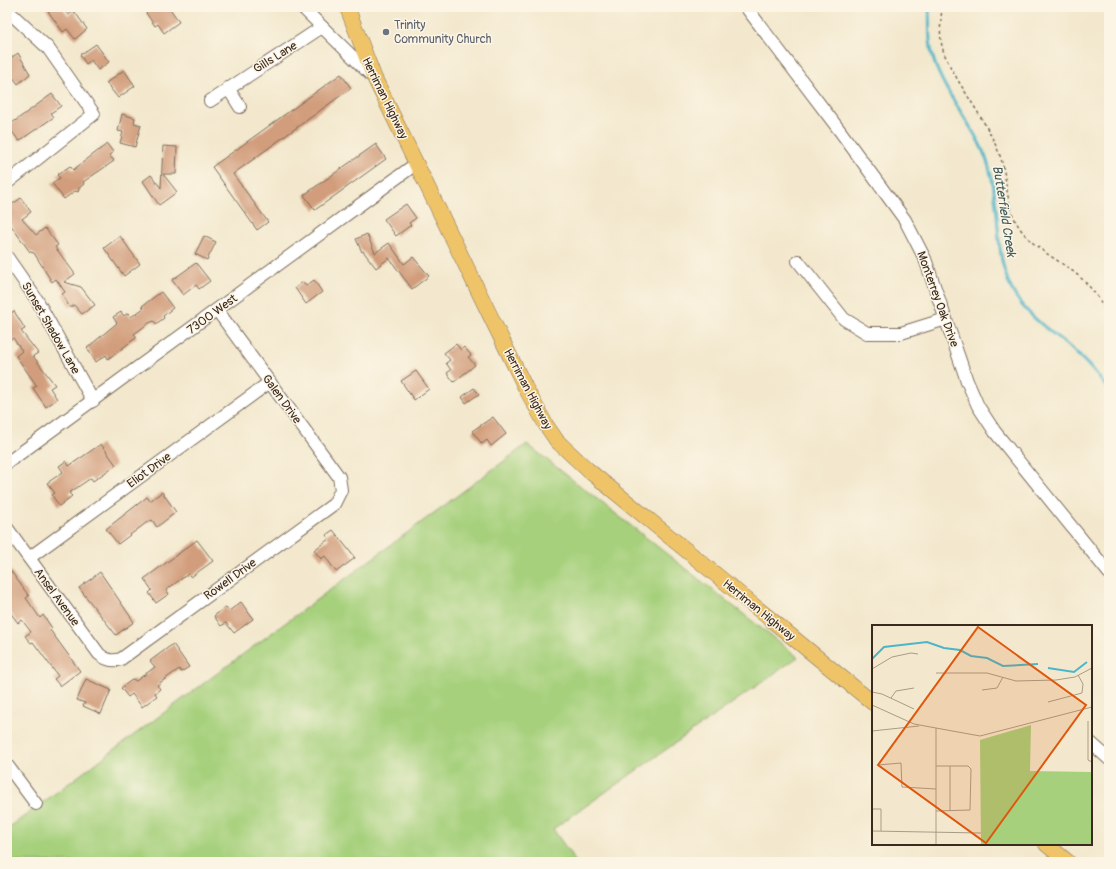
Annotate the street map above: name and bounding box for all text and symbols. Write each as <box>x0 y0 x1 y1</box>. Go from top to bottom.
place label: Trinity Community Church <box>394 18 492 47</box>
marker: Trinity Community Church <box>381 27 391 37</box>
street label: Gills Lane <box>251 38 300 77</box>
street label: Herriman Highway <box>358 55 411 142</box>
water label: Butterfield Creek <box>989 164 1019 260</box>
street label: Monterrey Oak Drive <box>913 249 962 349</box>
street label: Sunset Shadow Lane <box>18 280 83 377</box>
street label: 7300 West <box>184 291 240 338</box>
street label: Herriman Highway <box>500 346 555 432</box>
street label: Galen Drive <box>259 372 304 427</box>
street label: Eliot Drive <box>124 449 174 491</box>
street label: Rowell Drive <box>201 555 260 603</box>
street label: Ansel Avenue <box>31 565 83 629</box>
street label: Herriman Highway <box>719 577 798 644</box>
inset map <box>872 625 1092 845</box>

